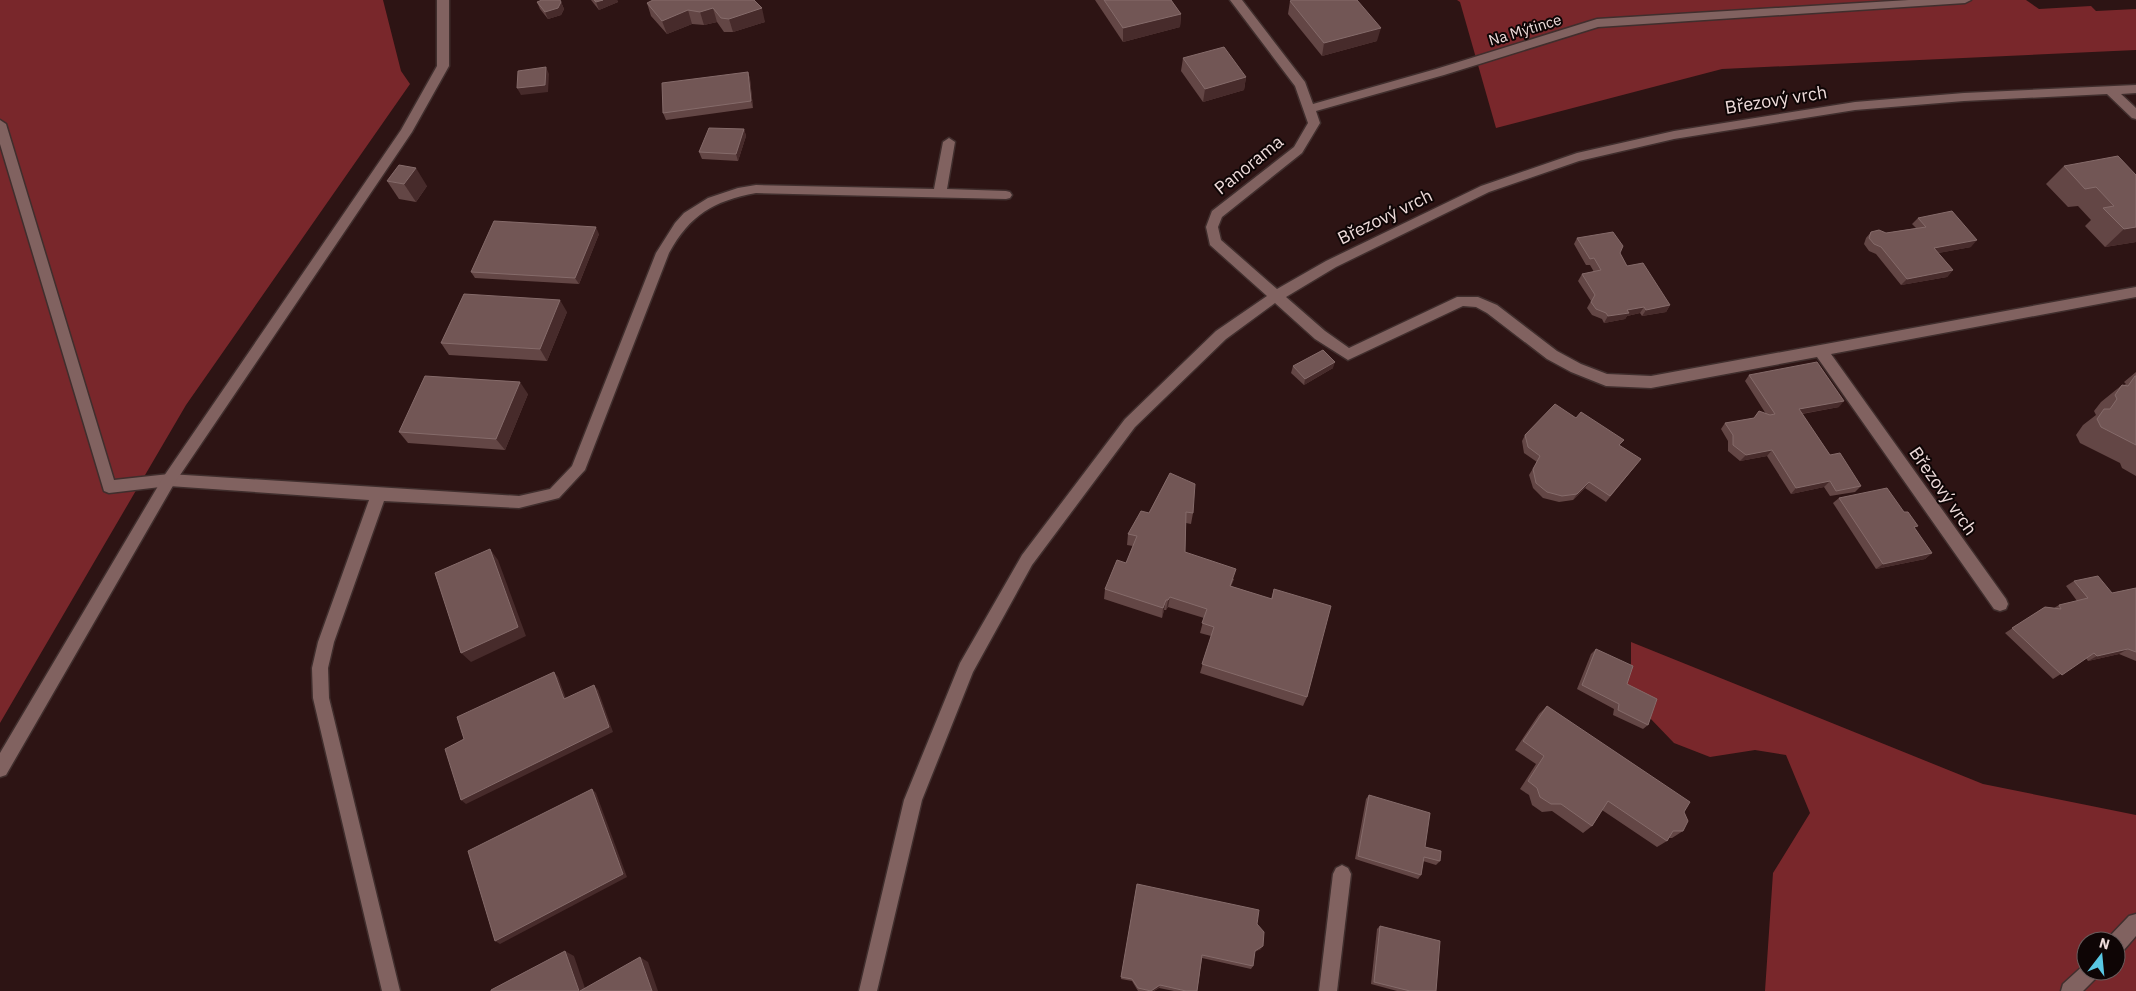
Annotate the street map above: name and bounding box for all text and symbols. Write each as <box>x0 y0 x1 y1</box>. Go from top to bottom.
street label: Na Mýtince <box>1486 9 1564 50</box>
street label: Březový vrch <box>1723 80 1829 119</box>
street label: Panorama <box>1210 130 1288 199</box>
street label: Březový vrch <box>1333 184 1436 249</box>
street label: Březový vrch <box>1904 442 1982 539</box>
north arrow <box>2076 931 2126 981</box>
text: N <box>2097 933 2112 954</box>

